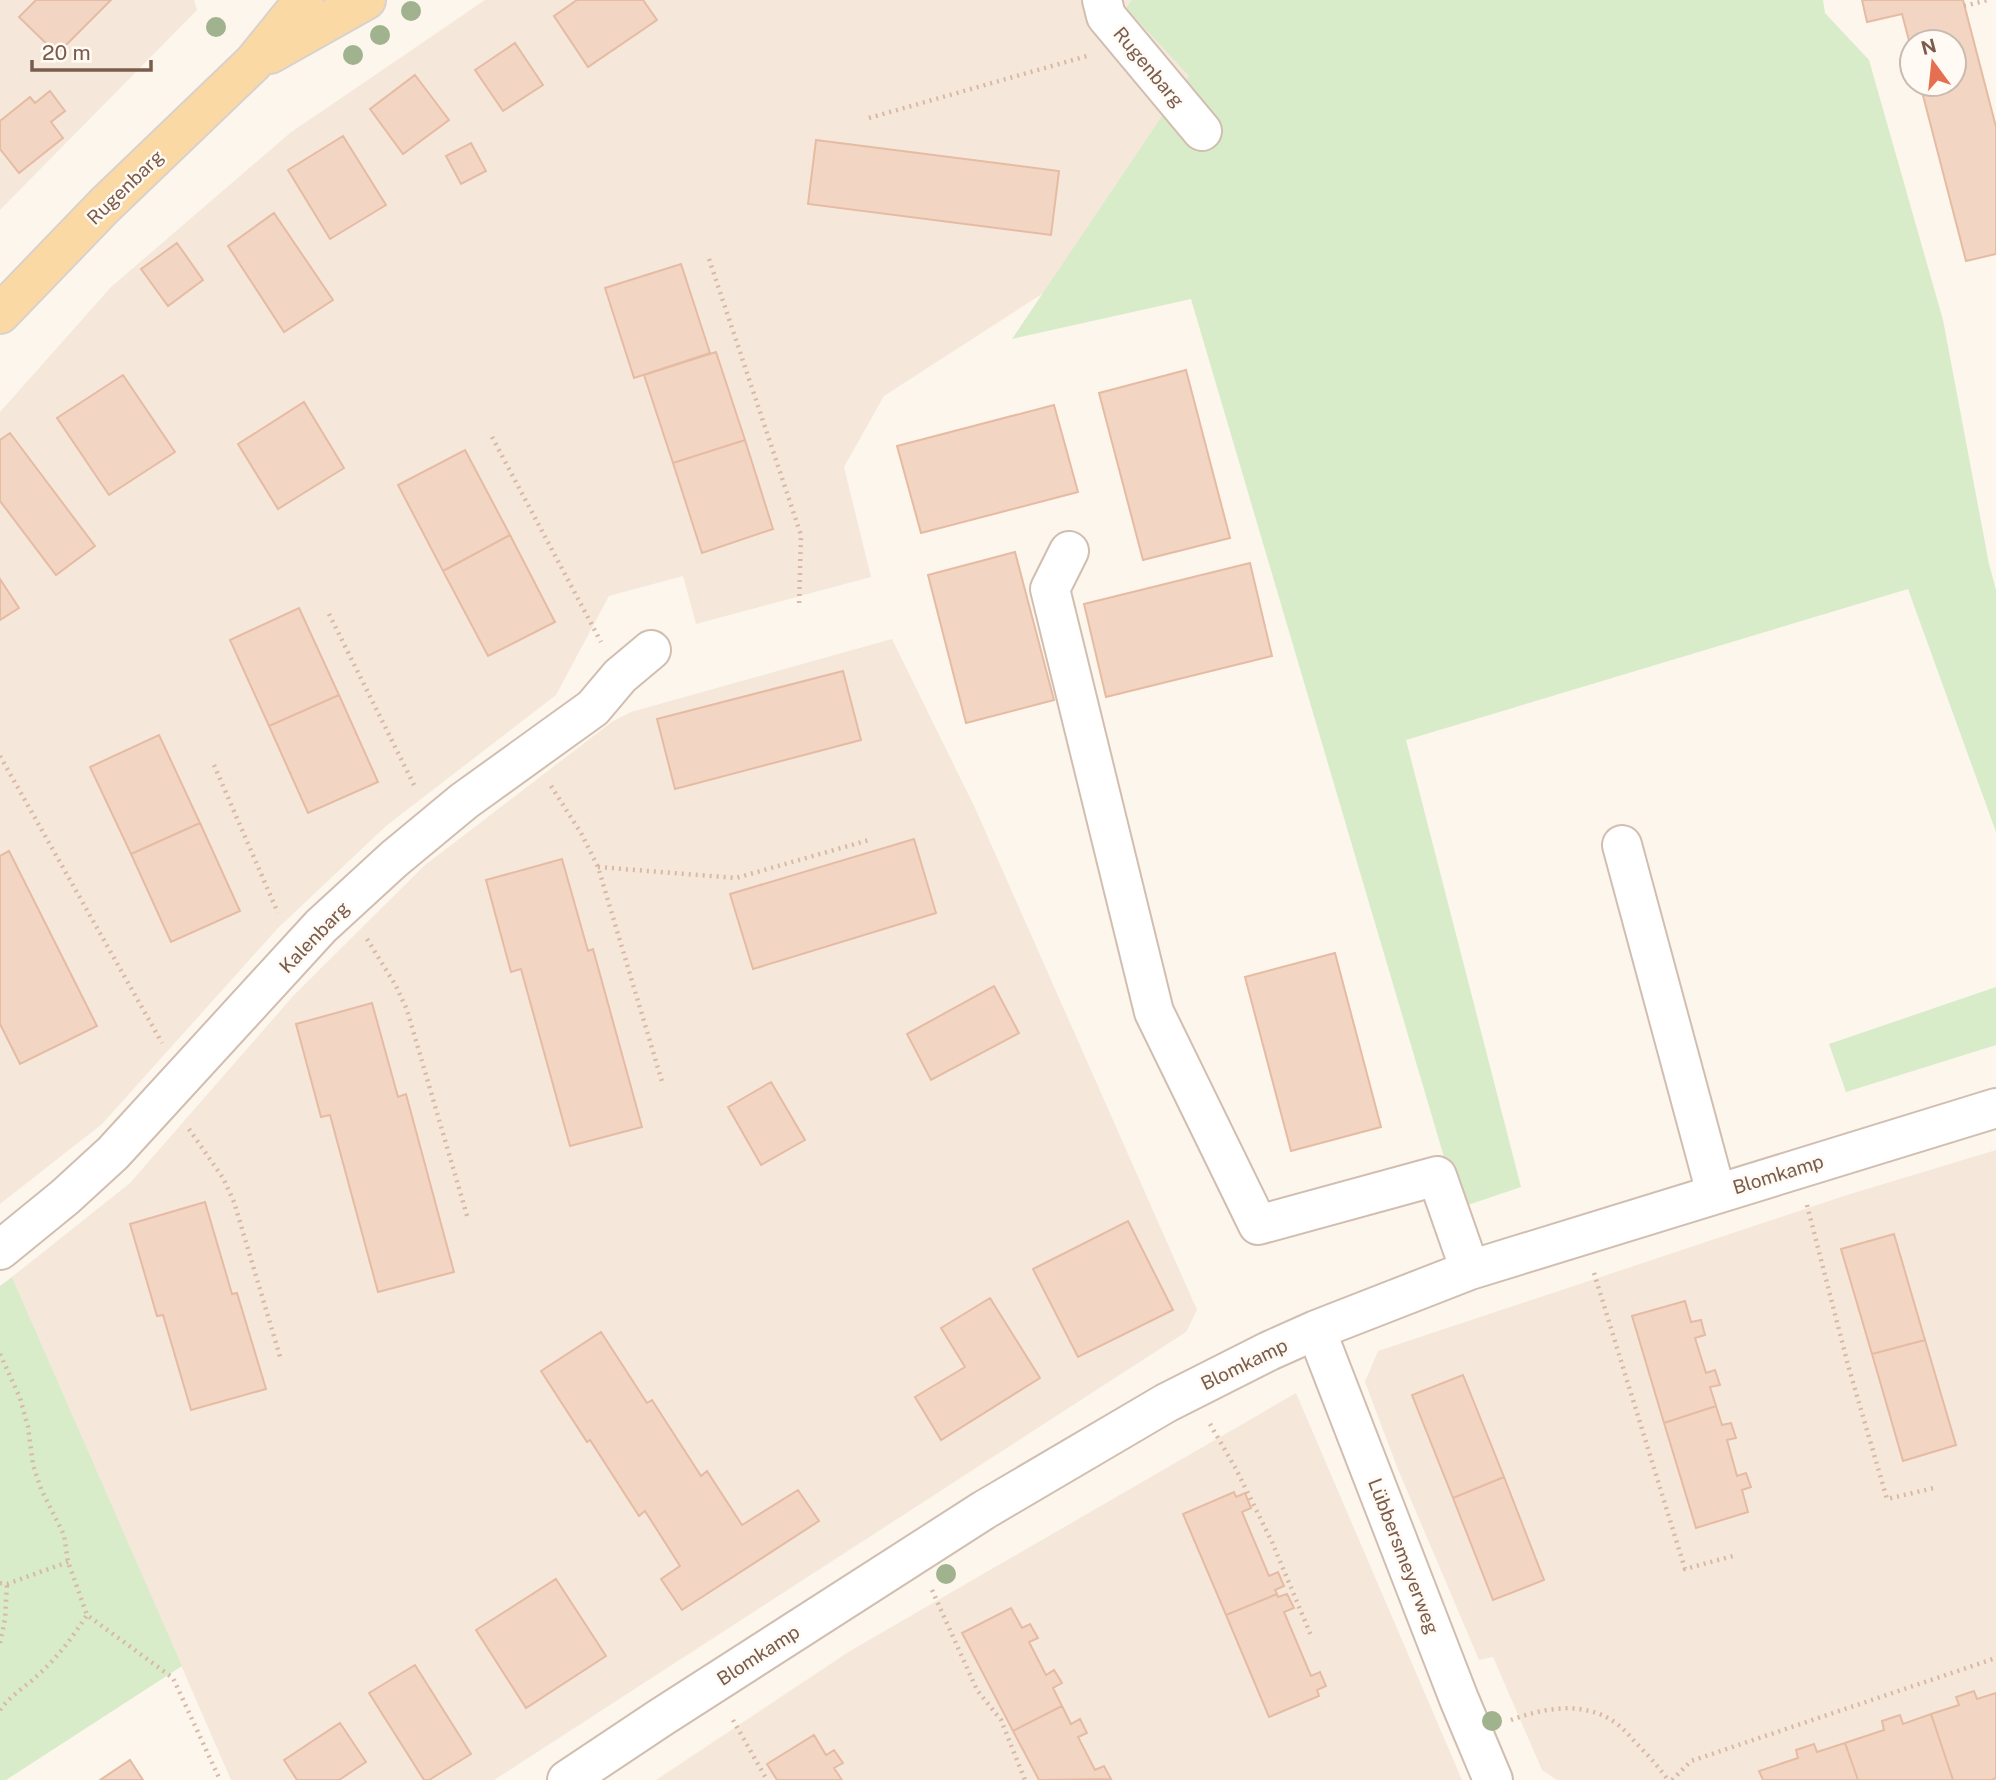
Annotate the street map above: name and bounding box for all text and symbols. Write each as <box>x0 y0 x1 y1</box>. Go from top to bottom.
street label: Rugenbarg <box>1109 23 1189 112</box>
scale bar <box>32 28 150 72</box>
north arrow <box>1898 28 1968 98</box>
text: N <box>1919 34 1939 59</box>
text: 20 m <box>42 40 91 65</box>
street label: Rugenbarg <box>82 145 168 229</box>
street label: Kalenbarg <box>274 897 354 977</box>
street label: Blomkamp <box>1730 1150 1826 1198</box>
street label: Blomkamp <box>1197 1334 1291 1394</box>
street label: Lübbersmeyerweg <box>1364 1475 1444 1637</box>
street label: Blomkamp <box>713 1620 803 1690</box>

